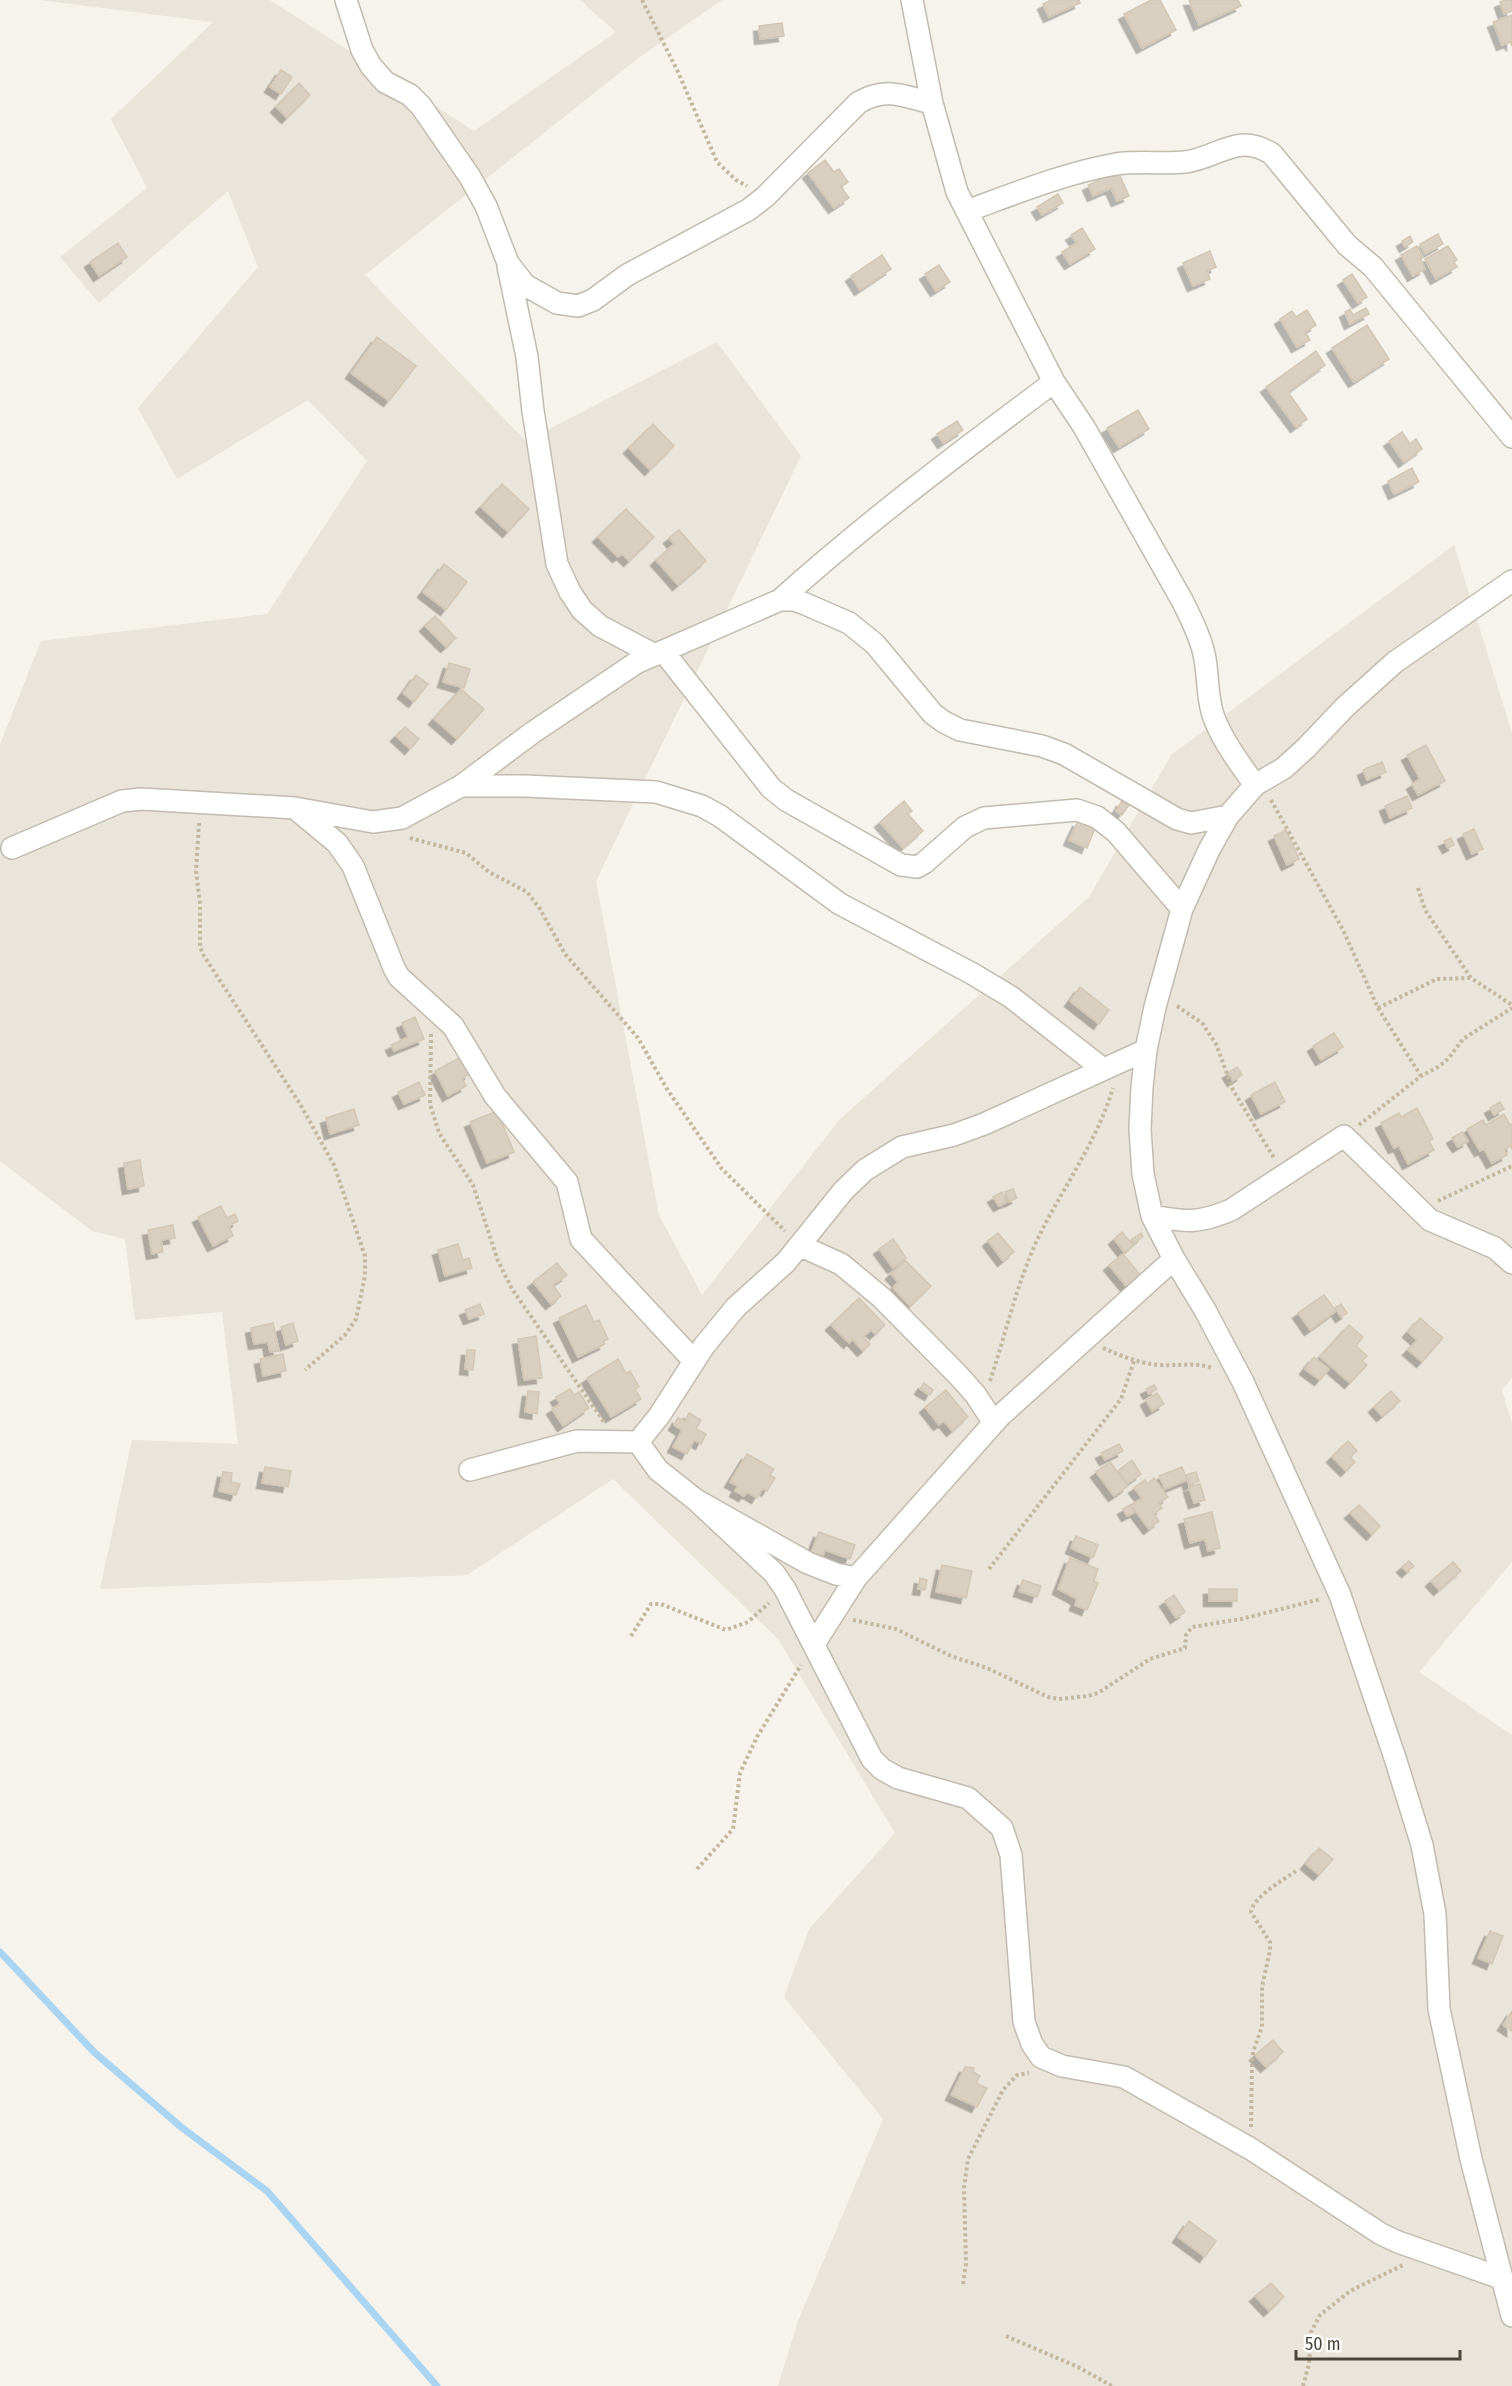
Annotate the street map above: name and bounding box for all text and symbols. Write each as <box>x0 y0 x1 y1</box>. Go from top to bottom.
scale bar <box>1296 2323 1460 2361</box>
text: 50 m <box>1305 2333 1341 2355</box>

